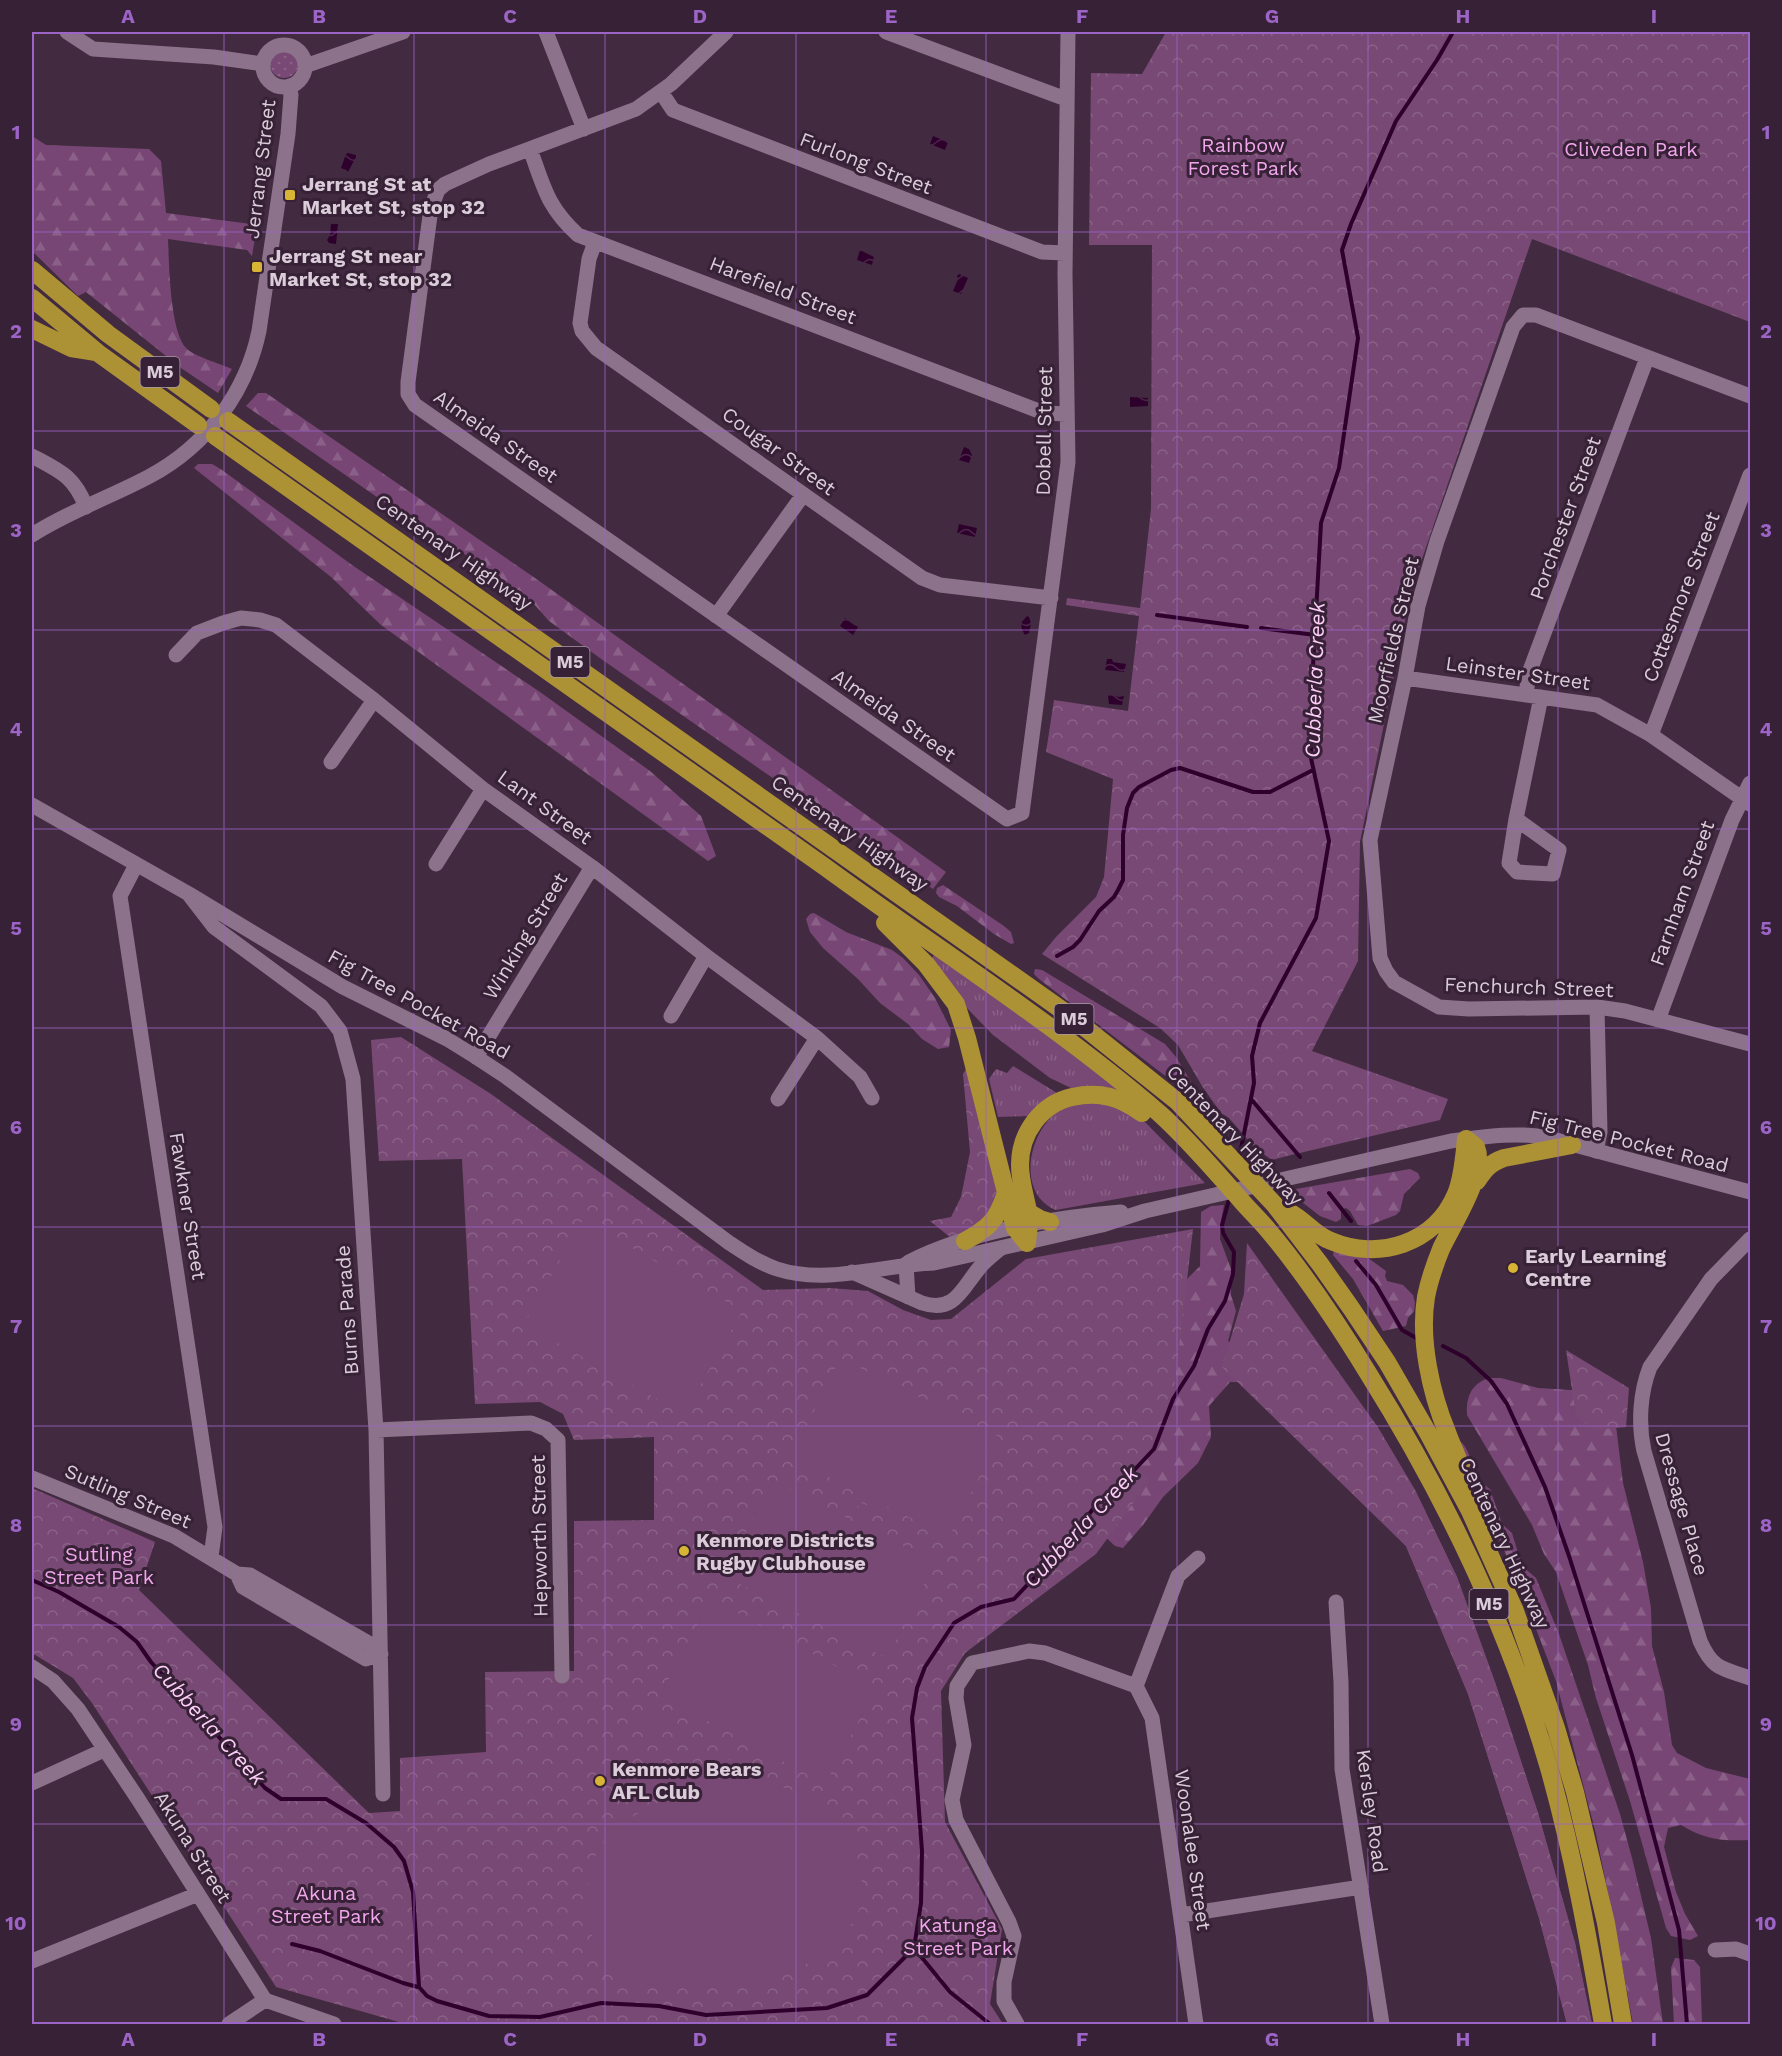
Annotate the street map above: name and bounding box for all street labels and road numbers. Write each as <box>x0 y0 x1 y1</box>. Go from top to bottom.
street label: Jerrang Street <box>240 97 281 240</box>
street label: Furlong Street <box>796 127 936 200</box>
street label: Harefield Street <box>706 251 860 329</box>
road number: M5 <box>140 357 180 387</box>
street label: Dobell Street <box>1031 366 1057 496</box>
street label: Almeida Street <box>429 384 563 488</box>
street label: Cougar Street <box>717 402 841 501</box>
street label: Porchester Street <box>1524 432 1606 603</box>
street label: Centenary Highway <box>371 489 538 616</box>
street label: Cottesmore Street <box>1637 508 1725 686</box>
street label: Moorfields Street <box>1362 554 1424 726</box>
road number: M5 <box>550 647 590 677</box>
street label: Leinster Street <box>1444 651 1593 695</box>
street label: Almeida Street <box>827 663 961 767</box>
street label: Lant Street <box>493 765 597 850</box>
street label: Centenary Highway <box>767 770 934 897</box>
street label: Farnham Street <box>1645 817 1720 969</box>
street label: Winking Street <box>478 868 573 1004</box>
street label: Fig Tree Pocket Road <box>324 944 514 1064</box>
street label: Fenchurch Street <box>1444 972 1615 1002</box>
road number: M5 <box>1054 1004 1094 1034</box>
street label: Centenary Highway <box>1162 1060 1309 1211</box>
street label: Fig Tree Pocket Road <box>1527 1105 1731 1177</box>
street label: Fawkner Street <box>164 1131 212 1282</box>
street label: Burns Parade <box>330 1244 364 1376</box>
street label: Dressage Place <box>1650 1430 1714 1578</box>
street label: Centenary Highway <box>1455 1453 1556 1633</box>
street label: Hepworth Street <box>526 1454 552 1617</box>
street label: Sutling Street <box>61 1459 195 1534</box>
road number: M5 <box>1470 1589 1508 1619</box>
street label: Kersley Road <box>1351 1748 1393 1874</box>
street label: Woonalee Street <box>1170 1768 1216 1933</box>
street label: Akuna Street <box>149 1787 237 1908</box>

